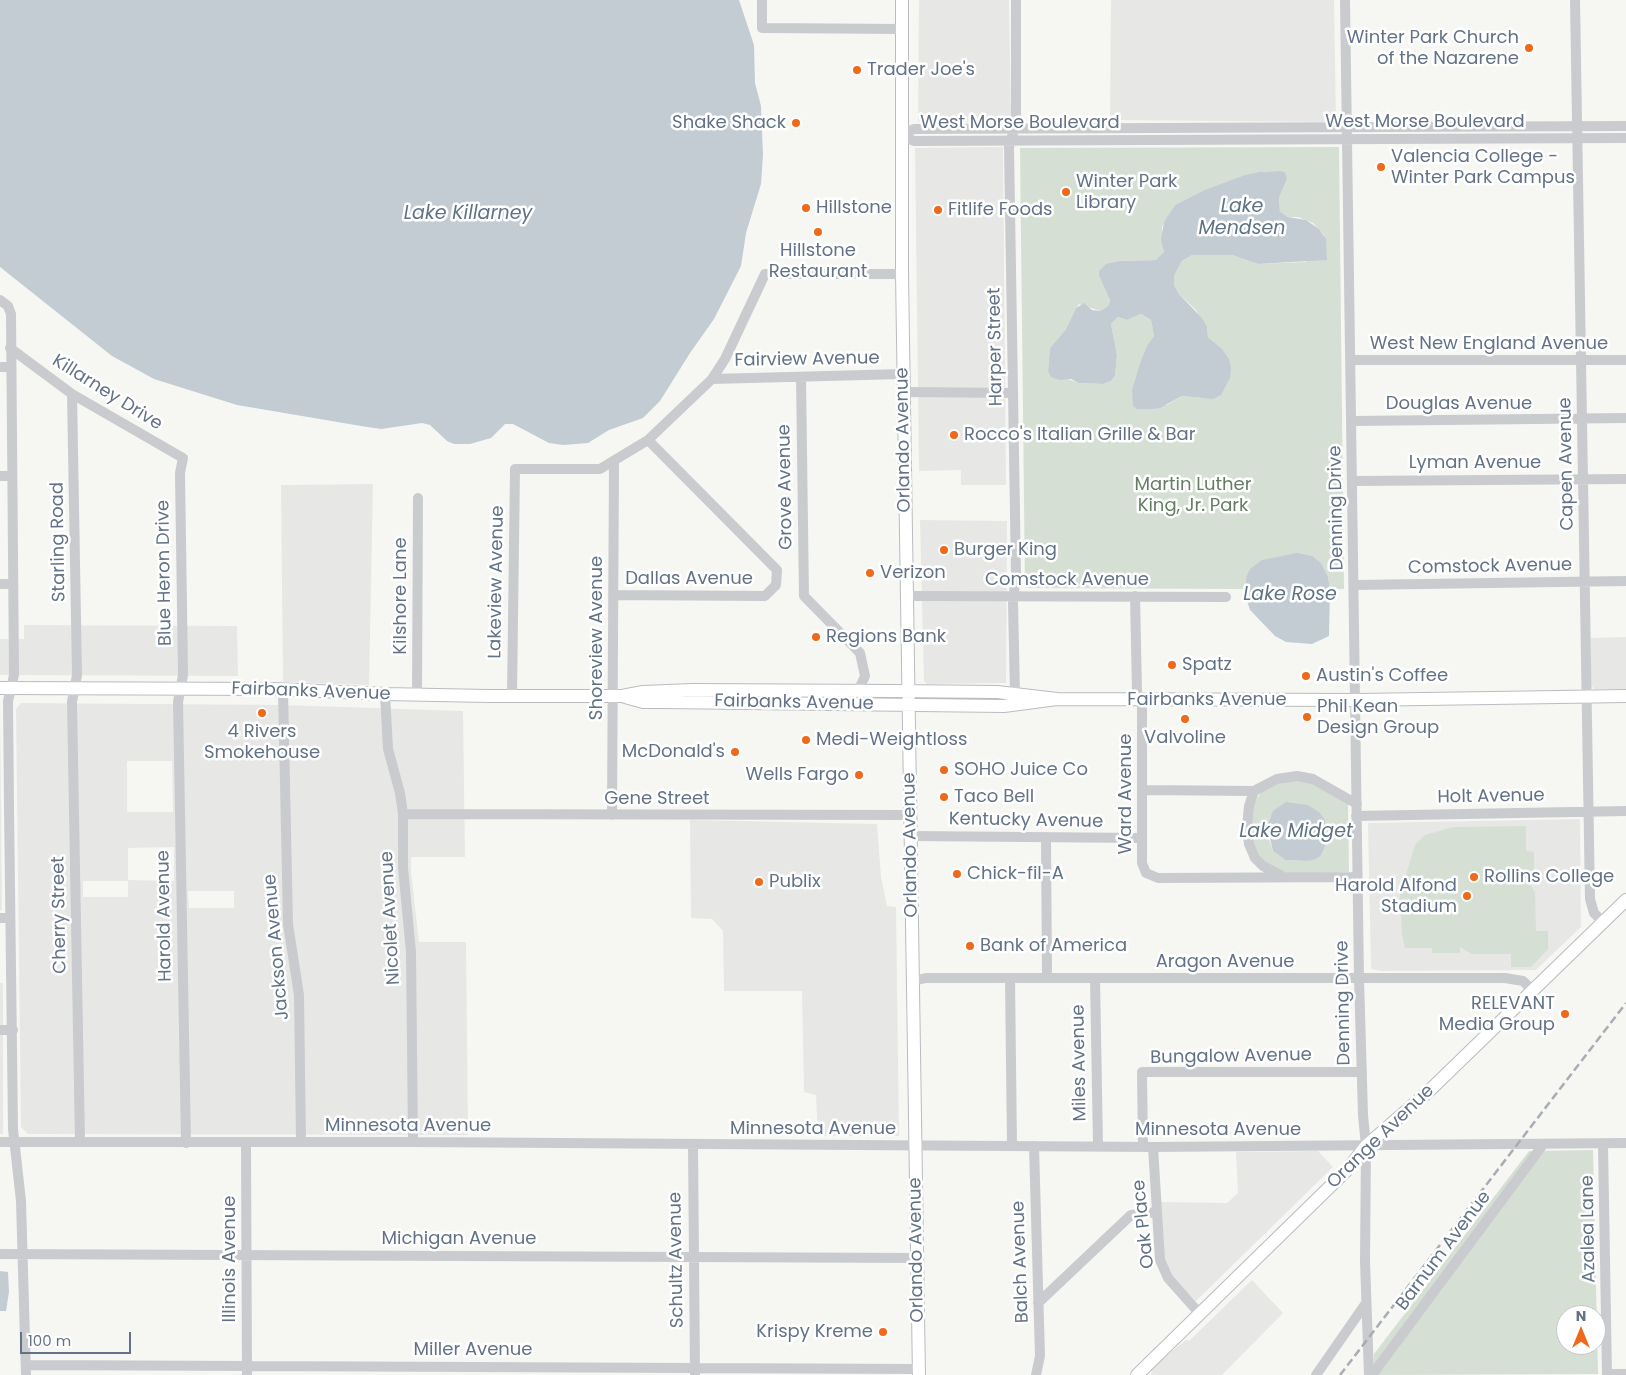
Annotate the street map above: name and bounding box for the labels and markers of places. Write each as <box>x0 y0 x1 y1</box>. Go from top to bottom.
place label: Winter Park Church of the Nazarene <box>1347 27 1519 70</box>
marker: Winter Park Church of the Nazarene <box>1523 42 1535 54</box>
place label: Trader Joe's <box>867 59 975 81</box>
marker: Trader Joe's <box>851 64 863 76</box>
place label: Shake Shack <box>672 112 786 134</box>
marker: Shake Shack <box>790 117 802 129</box>
place label: Valencia College - Winter Park Campus <box>1391 146 1575 188</box>
marker: Valencia College - Winter Park Campus <box>1375 161 1387 173</box>
place label: Winter Park Library <box>1076 171 1177 213</box>
marker: Winter Park Library <box>1060 186 1072 198</box>
place label: Hillstone <box>816 197 892 219</box>
place label: Fitlife Foods <box>948 199 1052 221</box>
marker: Hillstone <box>800 202 812 214</box>
marker: Fitlife Foods <box>932 204 944 216</box>
marker: Hillstone Restaurant <box>812 226 824 238</box>
place label: Hillstone Restaurant <box>769 240 867 282</box>
place label: Rocco's Italian Grille & Bar <box>964 424 1195 446</box>
marker: Rocco's Italian Grille & Bar <box>948 429 960 441</box>
place label: Burger King <box>954 539 1057 561</box>
marker: Burger King <box>938 544 950 556</box>
place label: Verizon <box>880 562 946 584</box>
marker: Verizon <box>864 567 876 579</box>
place label: Regions Bank <box>826 626 946 648</box>
marker: Regions Bank <box>810 631 822 643</box>
place label: Spatz <box>1182 654 1232 676</box>
marker: Spatz <box>1166 659 1178 671</box>
place label: Austin's Coffee <box>1316 665 1448 687</box>
marker: Austin's Coffee <box>1300 670 1312 682</box>
place label: Phil Kean Design Group <box>1317 696 1439 739</box>
marker: 4 Rivers Smokehouse <box>256 707 268 719</box>
marker: Phil Kean Design Group <box>1301 711 1313 723</box>
marker: Valvoline <box>1179 713 1191 725</box>
place label: 4 Rivers Smokehouse <box>204 721 320 764</box>
place label: Valvoline <box>1144 727 1226 749</box>
place label: Medi-Weightloss <box>816 729 967 751</box>
marker: Medi-Weightloss <box>800 734 812 746</box>
place label: McDonald's <box>622 741 725 763</box>
marker: McDonald's <box>729 746 741 758</box>
place label: SOHO Juice Co <box>954 759 1088 781</box>
place label: Wells Fargo <box>746 764 849 786</box>
marker: SOHO Juice Co <box>938 764 950 776</box>
marker: Wells Fargo <box>853 769 865 781</box>
place label: Taco Bell <box>954 786 1034 808</box>
marker: Taco Bell <box>938 791 950 803</box>
place label: Chick-fil-A <box>967 863 1064 885</box>
place label: Rollins College <box>1484 866 1614 888</box>
marker: Chick-fil-A <box>951 868 963 880</box>
place label: Publix <box>769 871 821 893</box>
marker: Rollins College <box>1468 871 1480 883</box>
place label: Harold Alfond Stadium <box>1335 875 1457 918</box>
marker: Publix <box>753 876 765 888</box>
marker: Harold Alfond Stadium <box>1461 890 1473 902</box>
place label: Bank of America <box>980 935 1127 957</box>
marker: Bank of America <box>964 940 976 952</box>
place label: RELEVANT Media Group <box>1439 993 1555 1036</box>
marker: RELEVANT Media Group <box>1559 1008 1571 1020</box>
place label: Krispy Kreme <box>756 1321 873 1343</box>
marker: Krispy Kreme <box>877 1326 889 1338</box>

